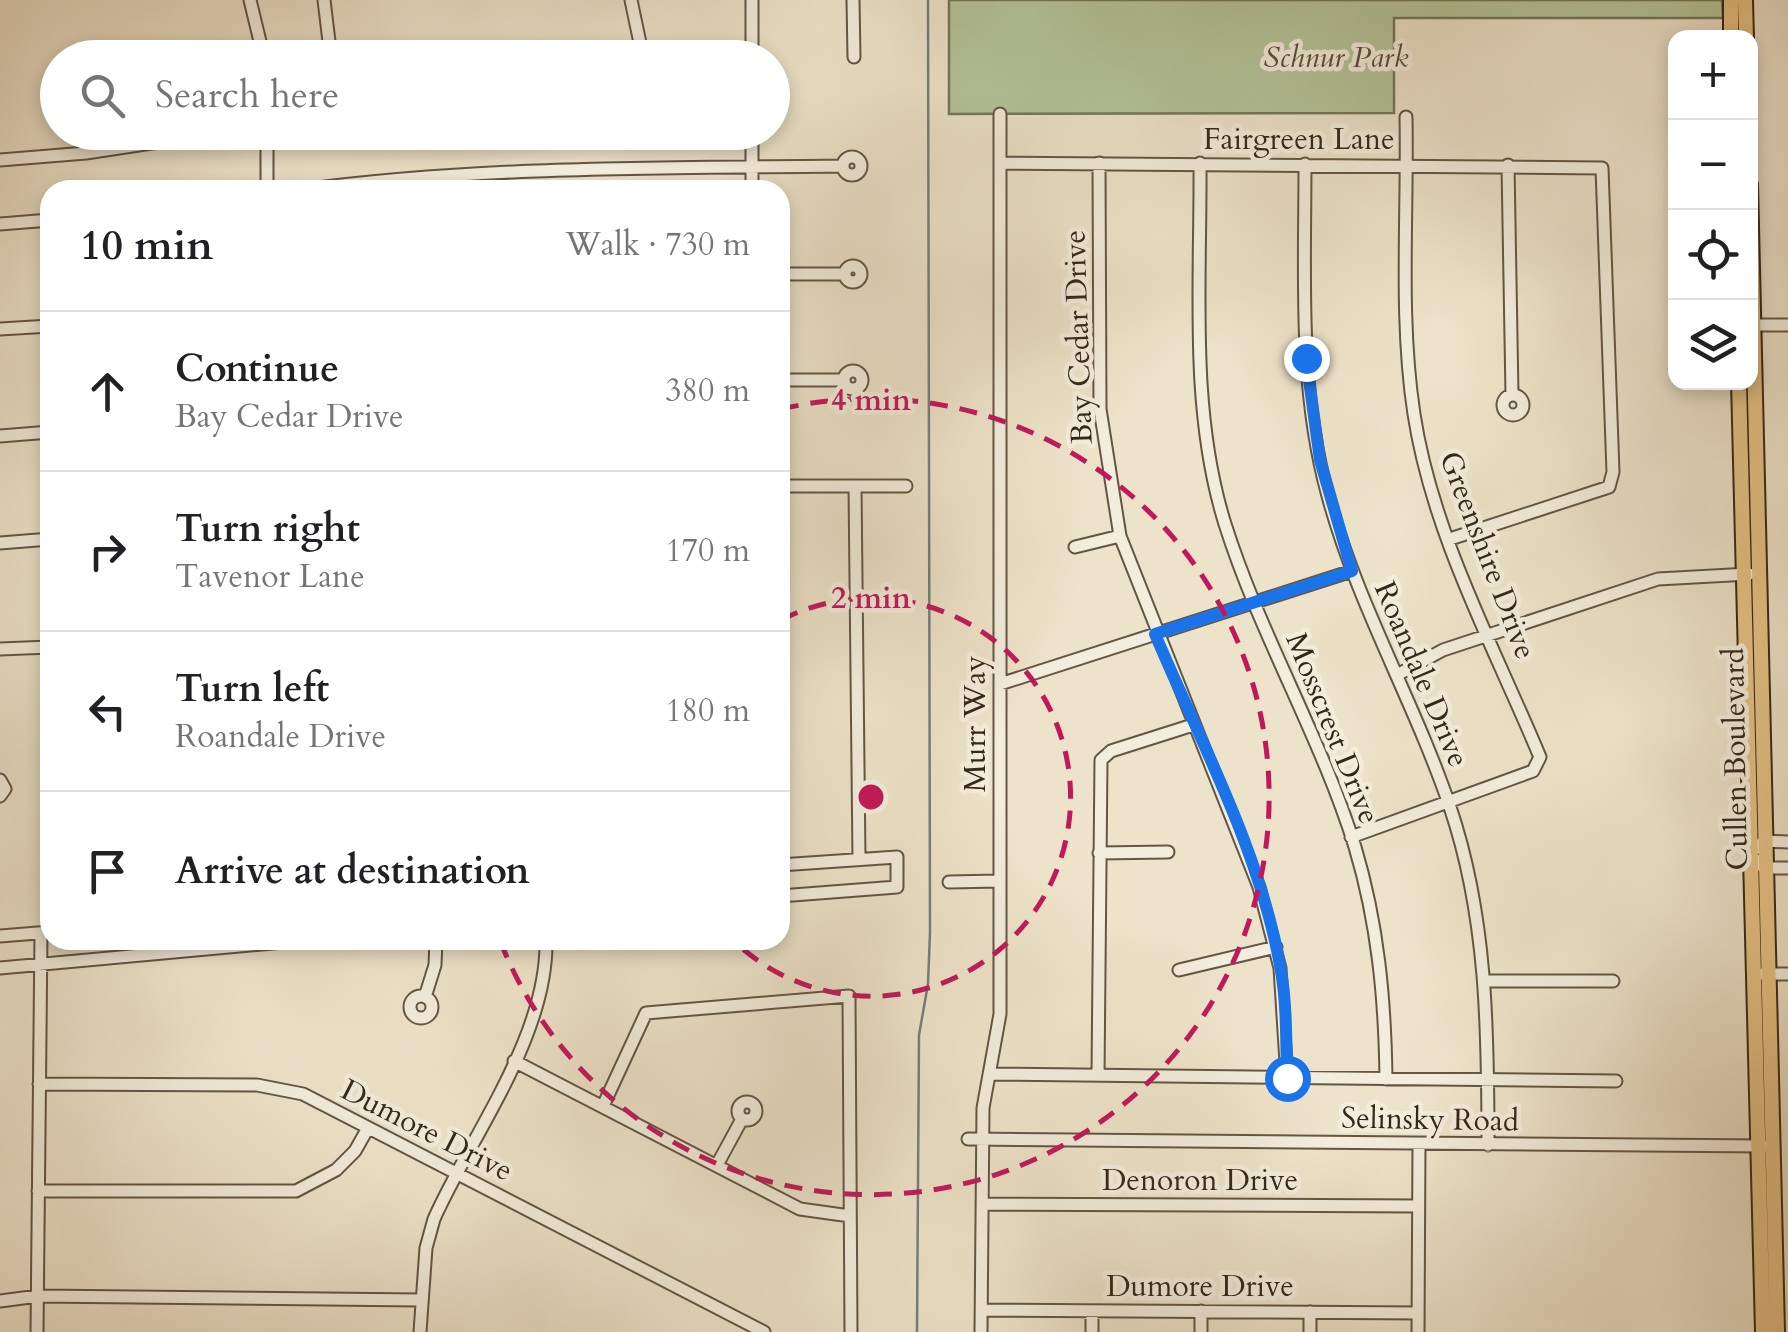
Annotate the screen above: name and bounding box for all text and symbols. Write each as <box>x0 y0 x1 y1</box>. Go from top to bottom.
map controls <box>1668 30 1758 390</box>
button: + <box>1668 30 1758 120</box>
park label: Schnur Park <box>1263 37 1409 78</box>
search box <box>40 40 790 150</box>
icon: search <box>75 68 130 123</box>
text: Search here <box>155 69 339 121</box>
street label: Fairgreen Lane <box>1203 119 1395 160</box>
button: − <box>1668 120 1758 210</box>
button: locate <box>1668 210 1758 300</box>
text: 10 min <box>80 217 213 274</box>
text: Walk · 730 m <box>565 223 750 267</box>
street label: Bay Cedar Drive <box>1054 229 1103 445</box>
button: layers <box>1668 300 1758 390</box>
route end <box>1284 336 1330 382</box>
text: Continue <box>175 343 339 395</box>
icon: ahead <box>80 364 135 419</box>
text: 380 m <box>665 369 750 413</box>
text: 4 min <box>831 380 911 421</box>
text: Bay Cedar Drive <box>175 395 404 439</box>
street label: Greenshire Drive <box>1429 446 1546 665</box>
text: Turn right <box>175 503 360 555</box>
icon: right <box>80 524 135 579</box>
text: 170 m <box>665 529 750 573</box>
text: Tavenor Lane <box>175 555 365 599</box>
street label: Roandale Drive <box>1364 575 1479 773</box>
text: 2 min <box>831 578 911 619</box>
street label: Mosscrest Drive <box>1276 626 1390 830</box>
street label: Cullen Boulevard <box>1713 647 1758 871</box>
street label: Murr Way <box>955 656 996 792</box>
text: Turn left <box>175 663 329 715</box>
icon: left <box>80 684 135 739</box>
text: 180 m <box>665 689 750 733</box>
text: Roandale Drive <box>175 715 386 759</box>
centre of rings <box>853 779 889 815</box>
icon: arrive <box>80 844 135 899</box>
text: Arrive at destination <box>175 845 530 897</box>
route start <box>1265 1056 1311 1102</box>
street label: Dumore Drive <box>334 1070 520 1191</box>
street label: Selinsky Road <box>1341 1097 1519 1142</box>
street label: Denoron Drive <box>1102 1160 1298 1201</box>
street label: Dumore Drive <box>1106 1266 1294 1307</box>

